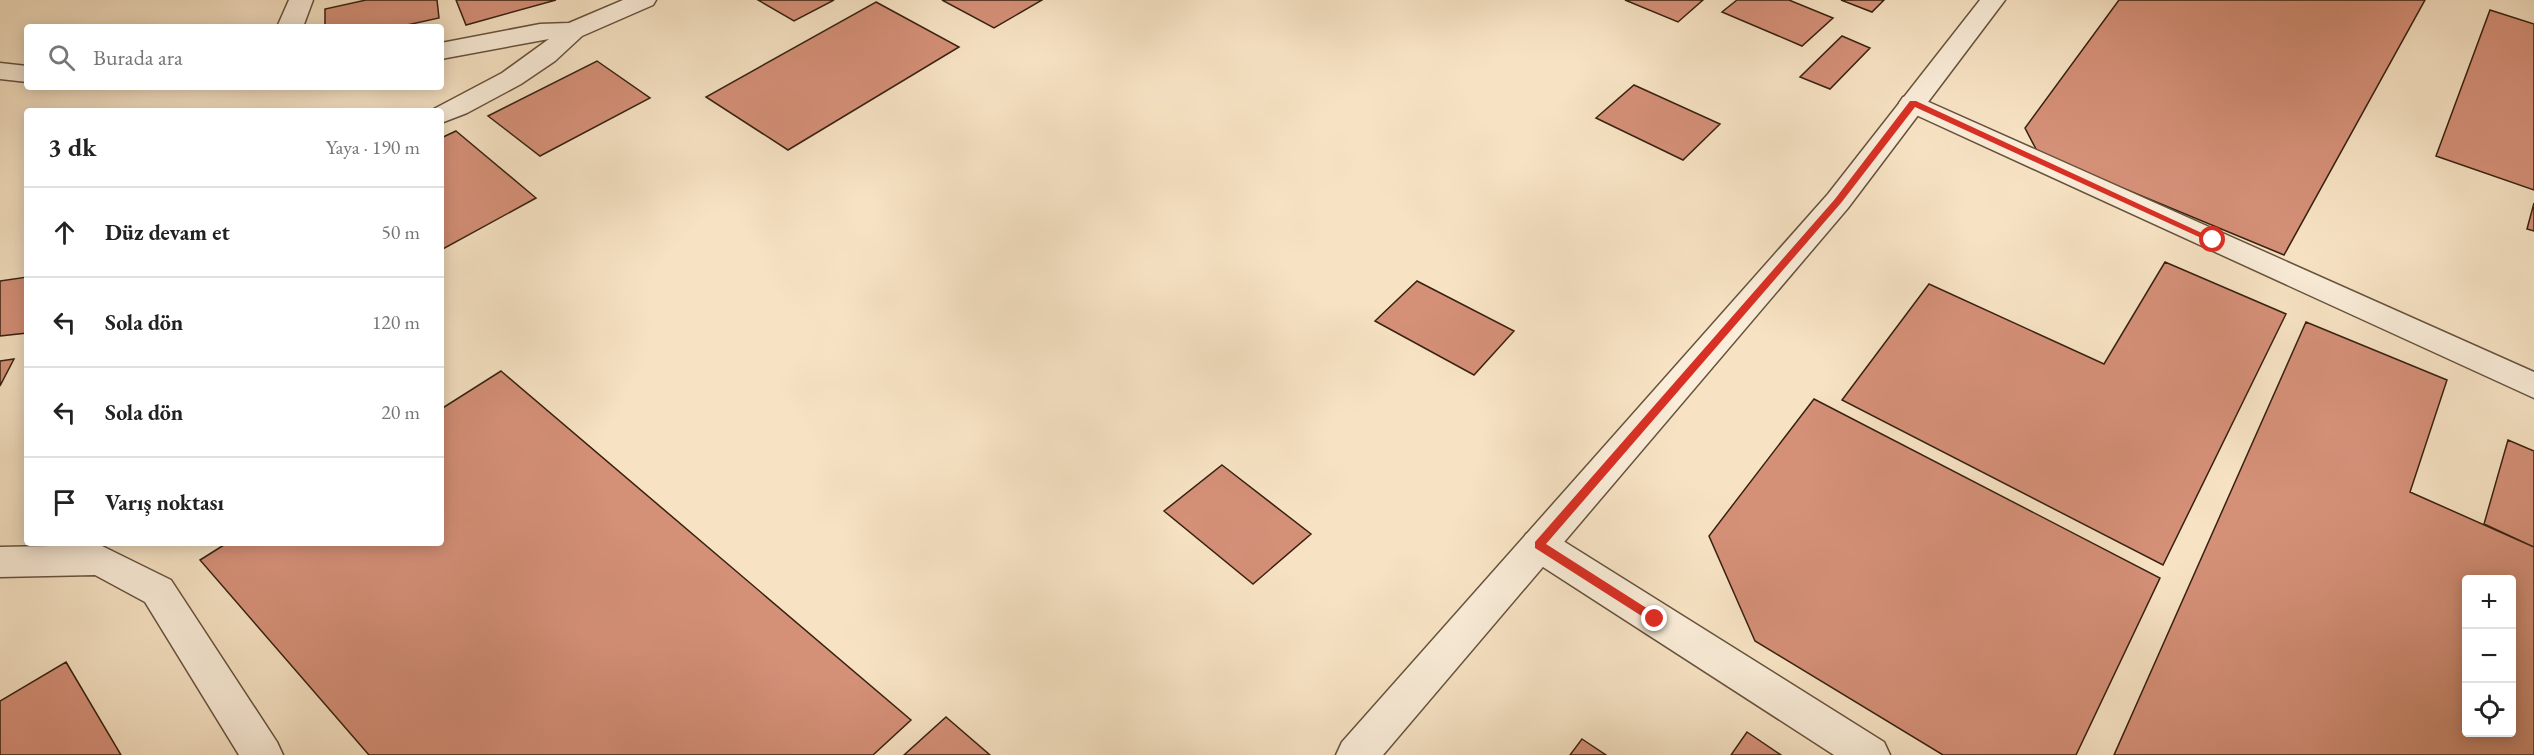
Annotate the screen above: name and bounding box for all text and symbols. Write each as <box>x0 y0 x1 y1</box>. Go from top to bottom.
search box <box>24 24 444 90</box>
icon: search <box>45 41 78 74</box>
text: Burada ara <box>93 43 183 72</box>
text: 3 dk <box>48 130 97 164</box>
text: Yaya · 190 m <box>326 134 420 160</box>
icon: ahead <box>48 216 81 249</box>
text: Düz devam et <box>105 218 230 247</box>
text: 50 m <box>381 219 420 245</box>
route start <box>2199 226 2225 252</box>
icon: left <box>48 306 81 339</box>
text: Sola dön <box>105 308 183 337</box>
text: 120 m <box>372 309 420 335</box>
icon: left <box>48 396 81 429</box>
text: Sola dön <box>105 398 183 427</box>
text: 20 m <box>381 399 420 425</box>
icon: arrive <box>48 486 81 519</box>
text: Varış noktası <box>105 488 224 517</box>
map controls <box>2462 575 2516 737</box>
button: + <box>2462 575 2516 629</box>
route end <box>1641 605 1667 631</box>
button: − <box>2462 629 2516 683</box>
button: locate <box>2462 683 2516 737</box>

